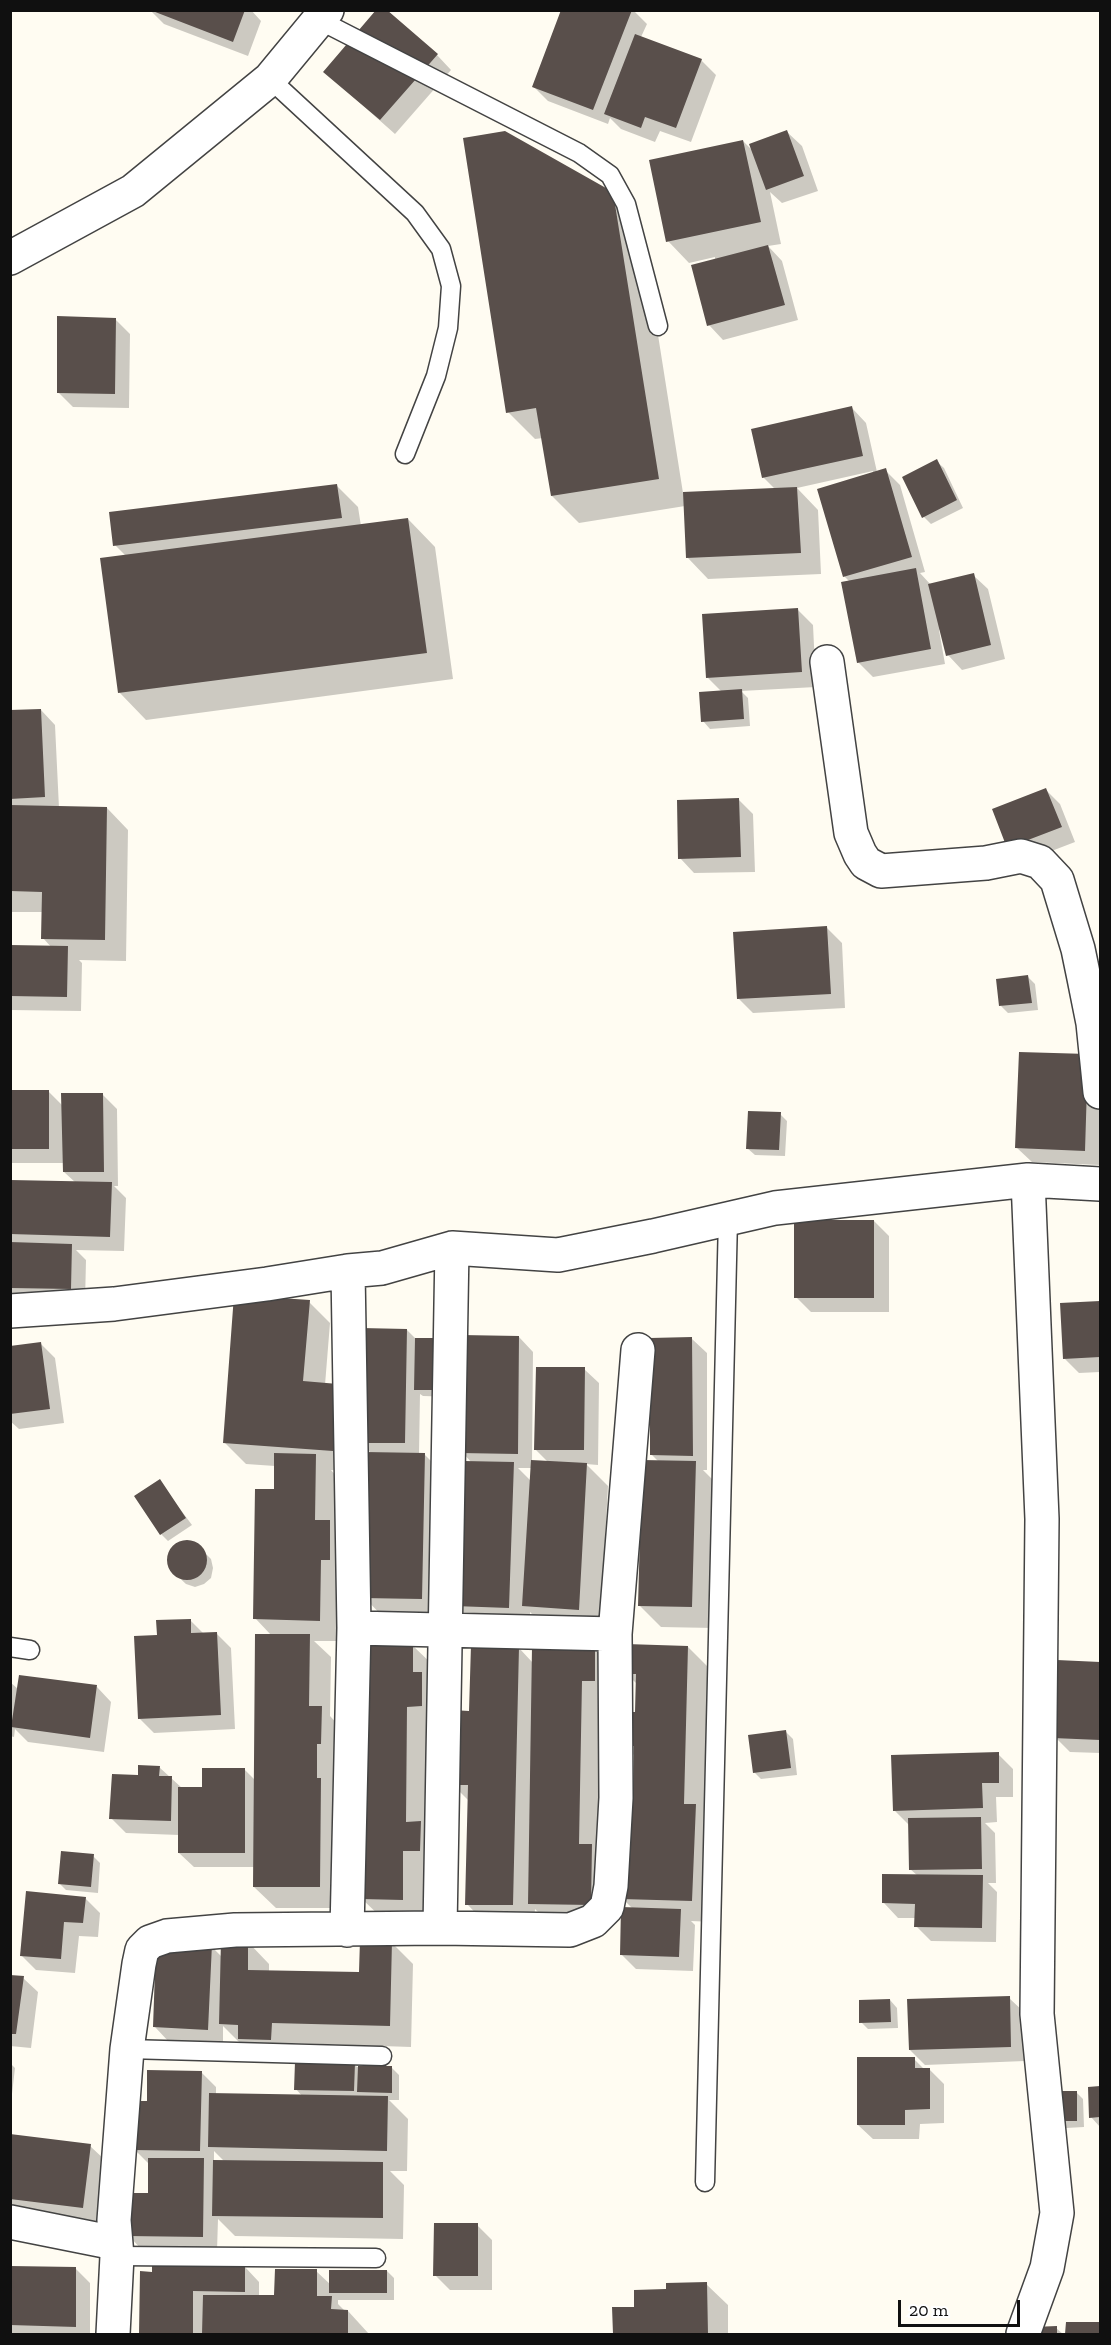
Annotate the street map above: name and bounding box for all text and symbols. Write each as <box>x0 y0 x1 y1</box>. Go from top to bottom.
scale bar <box>901 2288 1022 2326</box>
text: 20 m <box>909 2299 948 2321</box>

